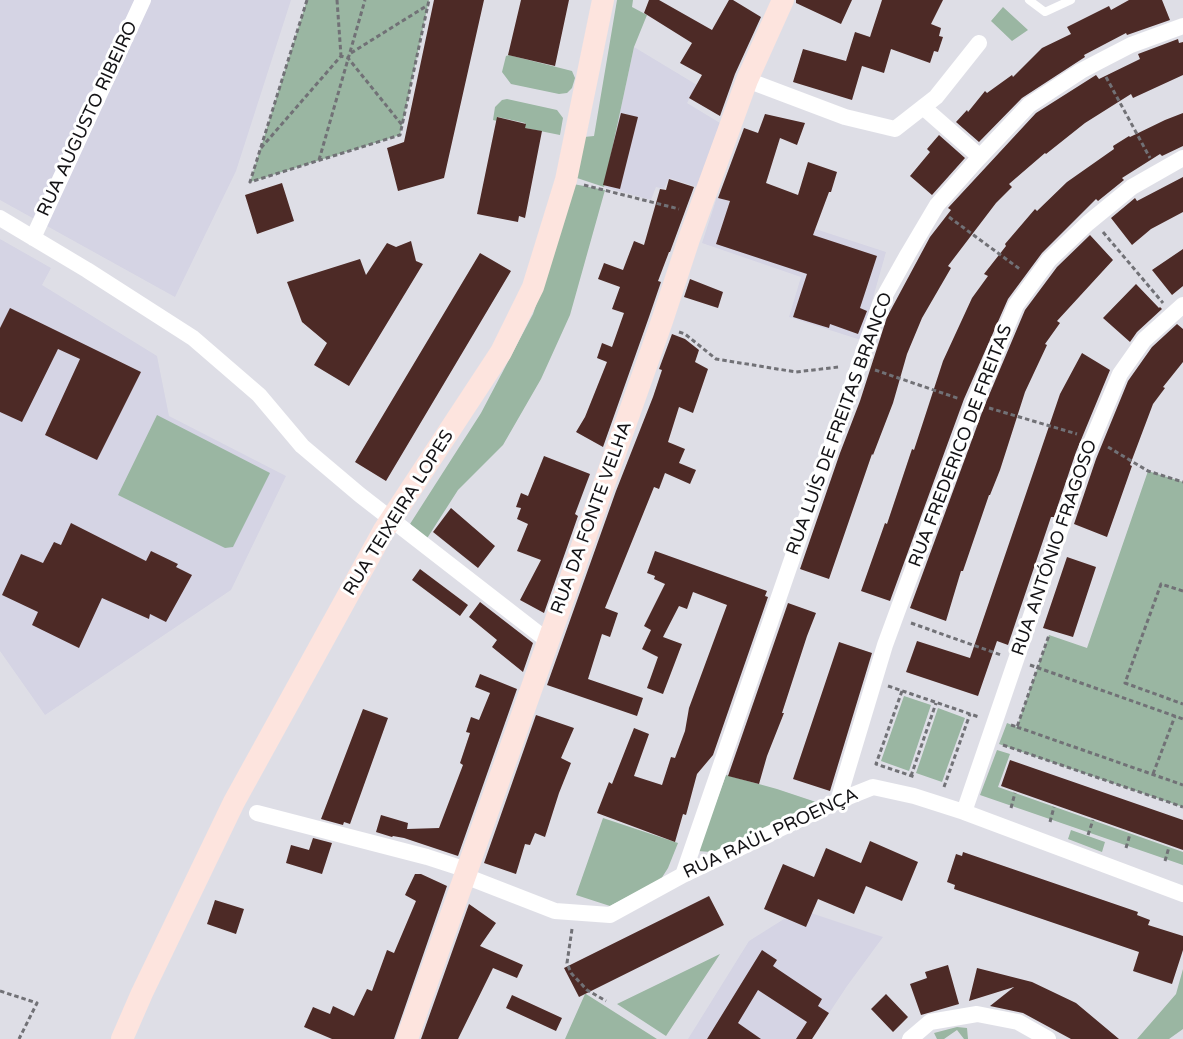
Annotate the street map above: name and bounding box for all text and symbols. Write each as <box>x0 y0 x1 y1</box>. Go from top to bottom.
street label: RUA AUGUSTO RIBEIRO <box>33 18 143 220</box>
street label: RUA LUÍS DE FREITAS BRANCO <box>782 290 898 558</box>
street label: RUA FREDERICO DE FREITAS <box>905 322 1017 570</box>
street label: RUA DA FONTE VELHA <box>547 419 637 617</box>
street label: RUA TEIXEIRA LOPES <box>339 426 459 600</box>
street label: RUA ANTÓNIO FRAGOSO <box>1008 437 1102 659</box>
street label: RUA RAÚL PROENÇA <box>680 784 862 884</box>

